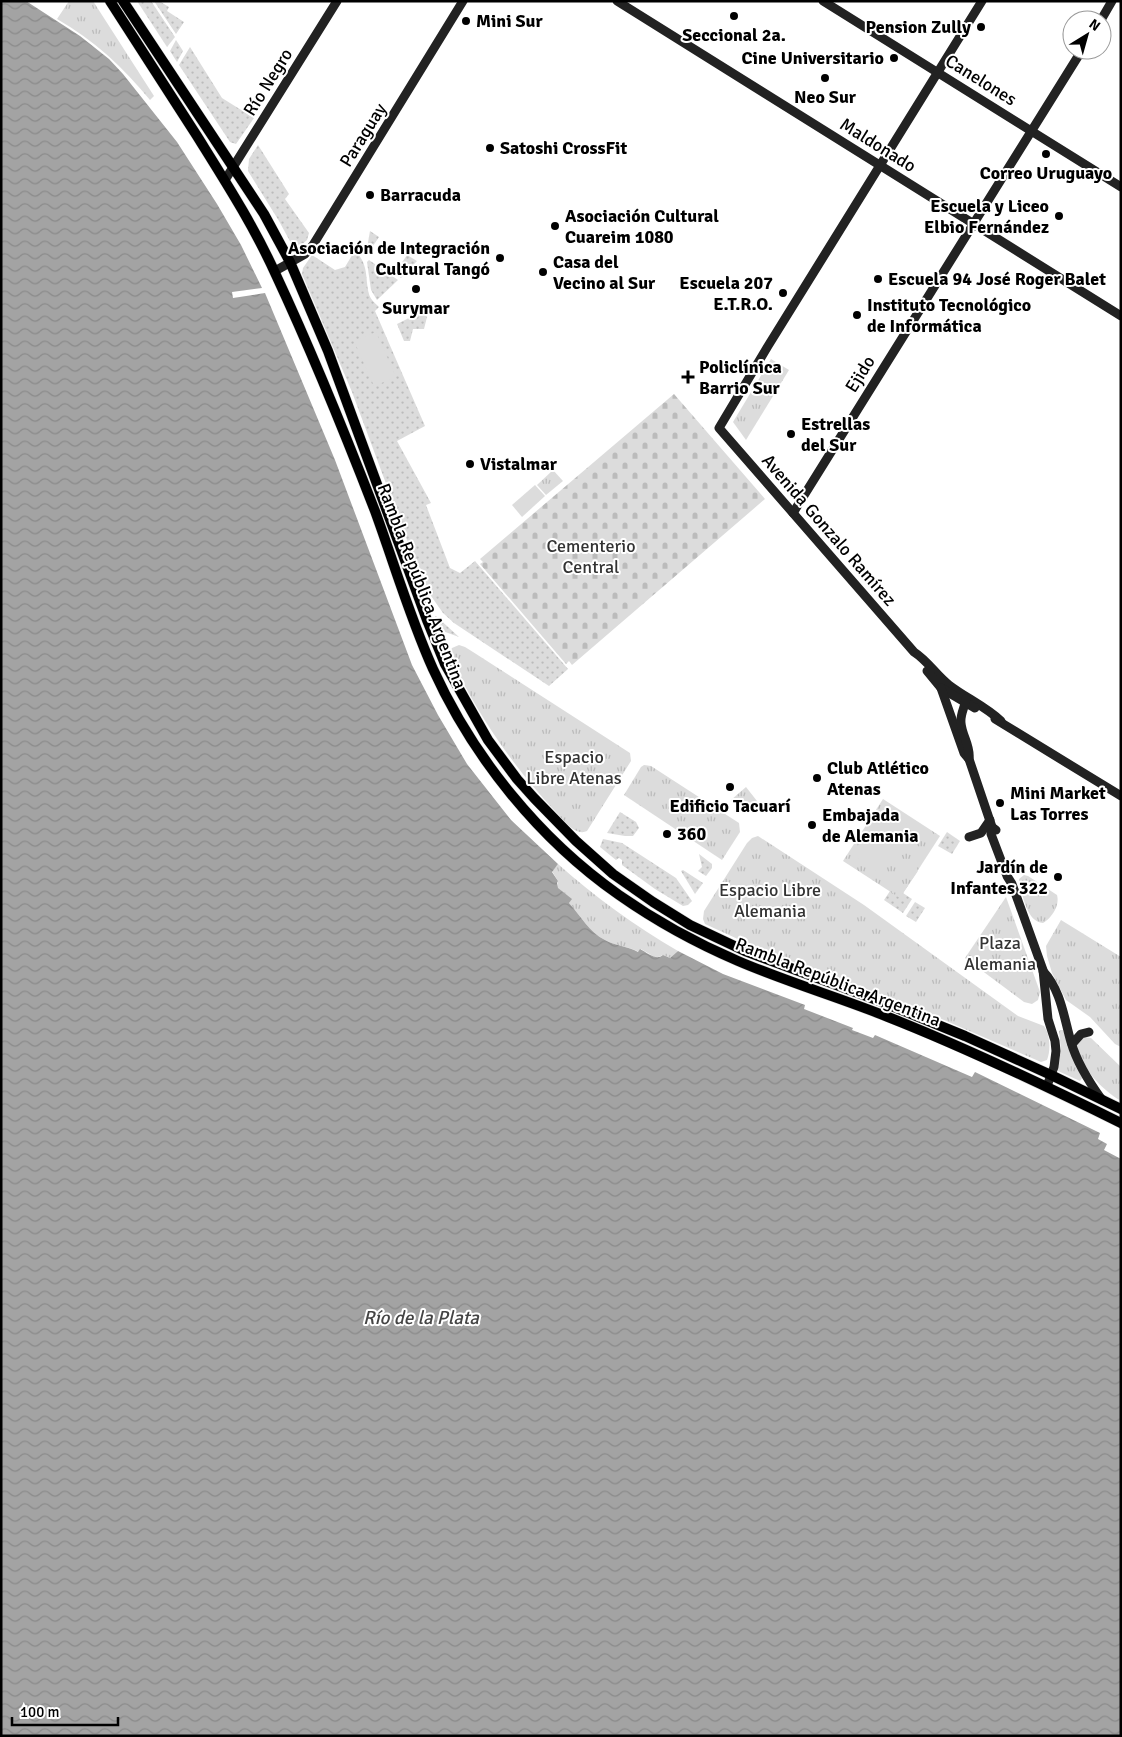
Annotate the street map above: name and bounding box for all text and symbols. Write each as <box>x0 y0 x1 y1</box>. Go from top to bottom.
place label: Mini Sur <box>476 10 543 32</box>
marker: Seccional 2a. <box>728 10 740 22</box>
north arrow <box>1062 10 1112 60</box>
marker: Mini Sur <box>460 15 472 27</box>
text: N <box>1086 15 1104 35</box>
place label: Pension Zully <box>866 16 971 38</box>
marker: Pension Zully <box>975 21 987 33</box>
place label: Seccional 2a. <box>682 24 786 46</box>
street label: Río Negro <box>239 44 297 120</box>
place label: Cine Universitario <box>742 47 884 69</box>
street label: Canelones <box>941 50 1021 111</box>
marker: Cine Universitario <box>888 52 900 64</box>
marker: Neo Sur <box>819 72 831 84</box>
place label: Neo Sur <box>794 86 857 108</box>
street label: Paraguay <box>335 99 391 171</box>
street label: Maldonado <box>836 113 920 177</box>
place label: Satoshi CrossFit <box>500 137 627 159</box>
marker: Satoshi CrossFit <box>484 142 496 154</box>
marker: Correo Uruguayo <box>1040 148 1052 160</box>
place label: Correo Uruguayo <box>980 162 1112 184</box>
place label: Barracuda <box>380 184 461 206</box>
marker: Barracuda <box>364 189 376 201</box>
place label: Escuela y Liceo Elbio Fernández <box>924 195 1049 238</box>
place label: Asociación Cultural Cuareim 1080 <box>565 205 719 248</box>
marker: Escuela y Liceo Elbio Fernández <box>1053 210 1065 222</box>
marker: Asociación Cultural Cuareim 1080 <box>549 220 561 232</box>
place label: Asociación de Integración Cultural Tangó <box>288 237 490 280</box>
place label: Casa del Vecino al Sur <box>553 251 656 294</box>
marker: Asociación de Integración Cultural Tangó <box>494 252 506 264</box>
marker: Casa del Vecino al Sur <box>537 266 549 278</box>
place label: Escuela 94 José Roger Balet <box>888 268 1106 290</box>
place label: Escuela 207 E.T.R.O. <box>679 272 773 315</box>
marker: Escuela 94 José Roger Balet <box>872 273 884 285</box>
marker: Surymar <box>410 283 422 295</box>
marker: Escuela 207 E.T.R.O. <box>777 287 789 299</box>
place label: Instituto Tecnológico de Informática <box>867 294 1031 337</box>
place label: Surymar <box>382 297 451 319</box>
marker: Instituto Tecnológico de Informática <box>851 309 863 321</box>
street label: Ejido <box>840 352 880 396</box>
place label: Policlínica Barrio Sur <box>699 356 782 399</box>
marker: Policlínica Barrio Sur <box>681 370 695 384</box>
place label: Estrellas del Sur <box>801 413 870 456</box>
marker: Estrellas del Sur <box>785 428 797 440</box>
street label: Avenida Gonzalo Ramírez <box>757 450 901 610</box>
place label: Vistalmar <box>480 453 558 475</box>
marker: Vistalmar <box>464 458 476 470</box>
street label: Rambla República Argentina <box>373 480 471 692</box>
park label: Cementerio Central <box>546 535 636 578</box>
park label: Espacio Libre Atenas <box>526 746 622 789</box>
place label: Club Atlético Atenas <box>827 757 929 800</box>
marker: Club Atlético Atenas <box>811 772 823 784</box>
marker: Edificio Tacuarí <box>724 781 736 793</box>
place label: Mini Market Las Torres <box>1010 782 1106 825</box>
place label: Edificio Tacuarí <box>669 795 791 817</box>
marker: Mini Market Las Torres <box>994 797 1006 809</box>
place label: Embajada de Alemania <box>822 804 919 847</box>
marker: Embajada de Alemania <box>806 819 818 831</box>
place label: 360 <box>677 823 706 845</box>
marker: 360 <box>661 828 673 840</box>
place label: Jardín de Infantes 322 <box>950 856 1048 899</box>
marker: Jardín de Infantes 322 <box>1052 871 1064 883</box>
park label: Espacio Libre Alemania <box>719 879 821 922</box>
park label: Plaza Alemania <box>964 932 1036 975</box>
street label: Rambla República Argentina <box>732 933 944 1031</box>
water label: Río de la Plata <box>363 1306 480 1330</box>
scale bar <box>12 1694 119 1726</box>
text: 100 m <box>20 1703 60 1721</box>

